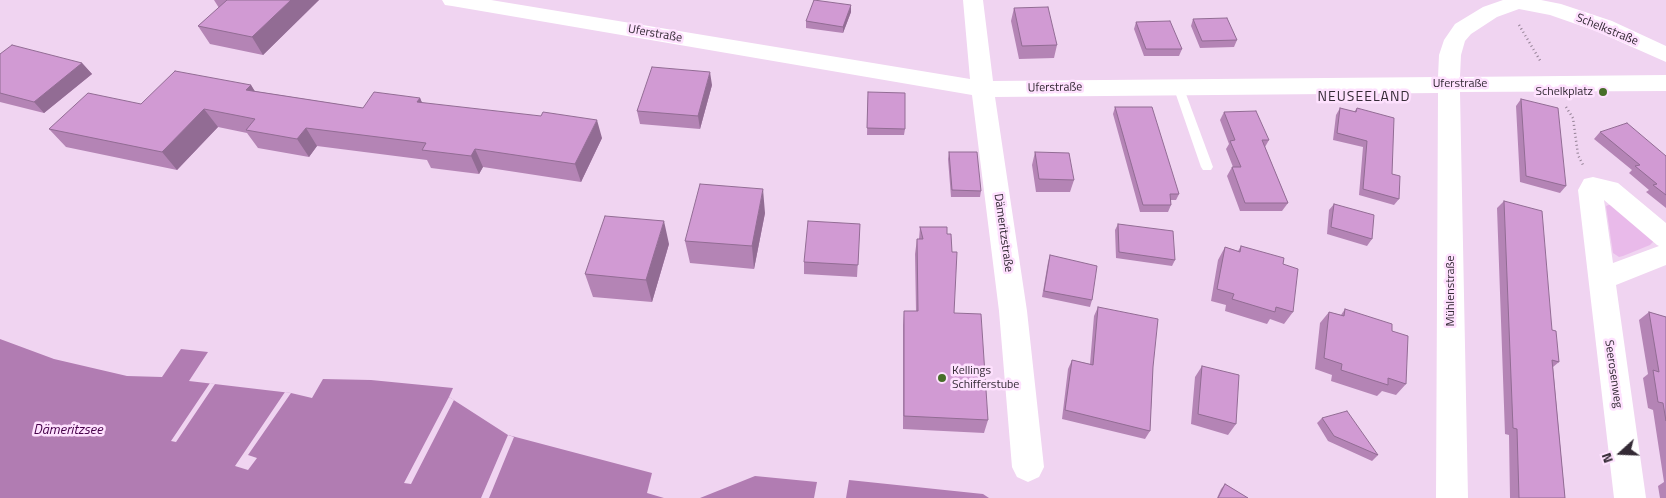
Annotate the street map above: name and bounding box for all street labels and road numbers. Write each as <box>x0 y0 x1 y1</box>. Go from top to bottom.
street label: Schelkstraße <box>1574 11 1640 49</box>
street label: Uferstraße <box>627 22 683 46</box>
street label: Uferstraße <box>1433 77 1487 91</box>
street label: Uferstraße <box>1028 80 1082 96</box>
street label: Dämeritzstraße <box>990 193 1016 273</box>
street label: Mühlenstraße <box>1444 255 1458 327</box>
street label: Seerosenweg <box>1601 339 1625 409</box>

